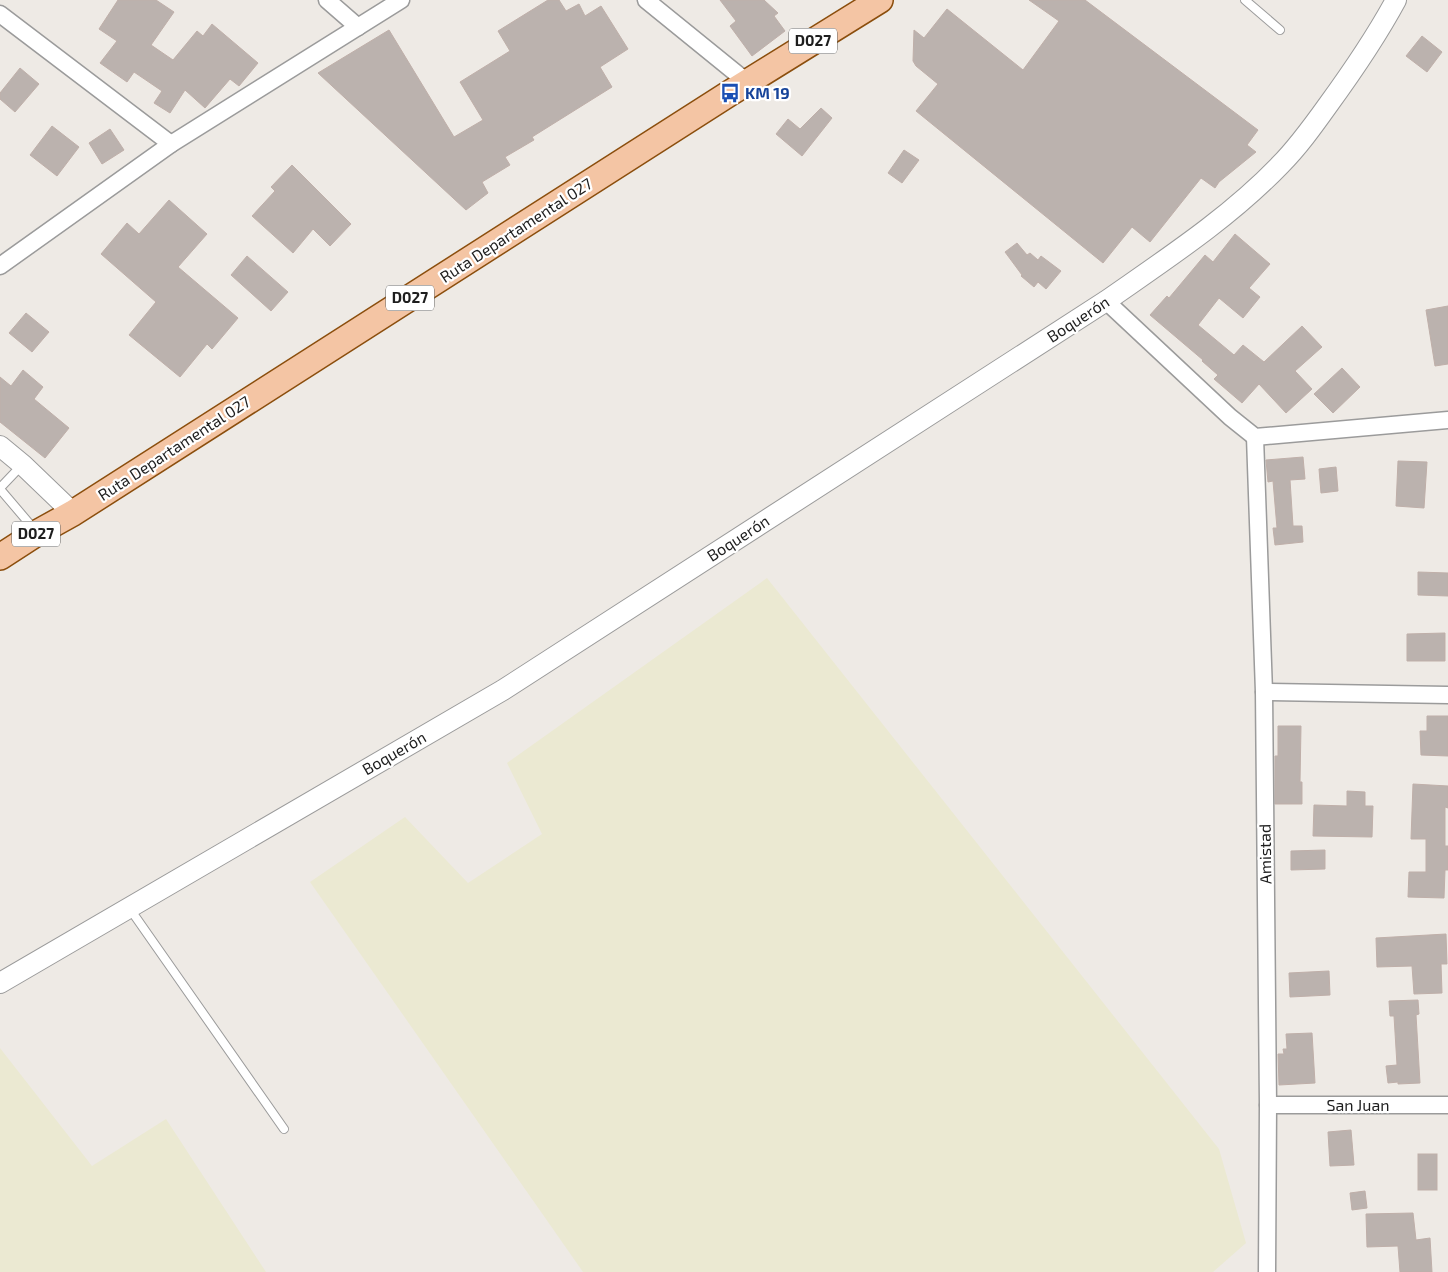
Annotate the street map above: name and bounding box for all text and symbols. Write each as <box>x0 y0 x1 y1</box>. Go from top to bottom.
road number: D027 <box>789 28 837 54</box>
bus stop icon: KM 19 <box>719 82 741 104</box>
place label: KM 19 <box>745 83 790 102</box>
street label: Ruta Departamental 027 <box>436 173 595 286</box>
road number: D027 <box>386 286 434 310</box>
street label: Boquerón <box>1043 291 1112 346</box>
street label: Ruta Departamental 027 <box>94 391 253 504</box>
street label: Boquerón <box>703 510 772 565</box>
road number: D027 <box>12 522 60 546</box>
street label: Boquerón <box>358 727 429 778</box>
street label: Amistad <box>1254 824 1275 884</box>
street label: San Juan <box>1327 1095 1389 1114</box>

